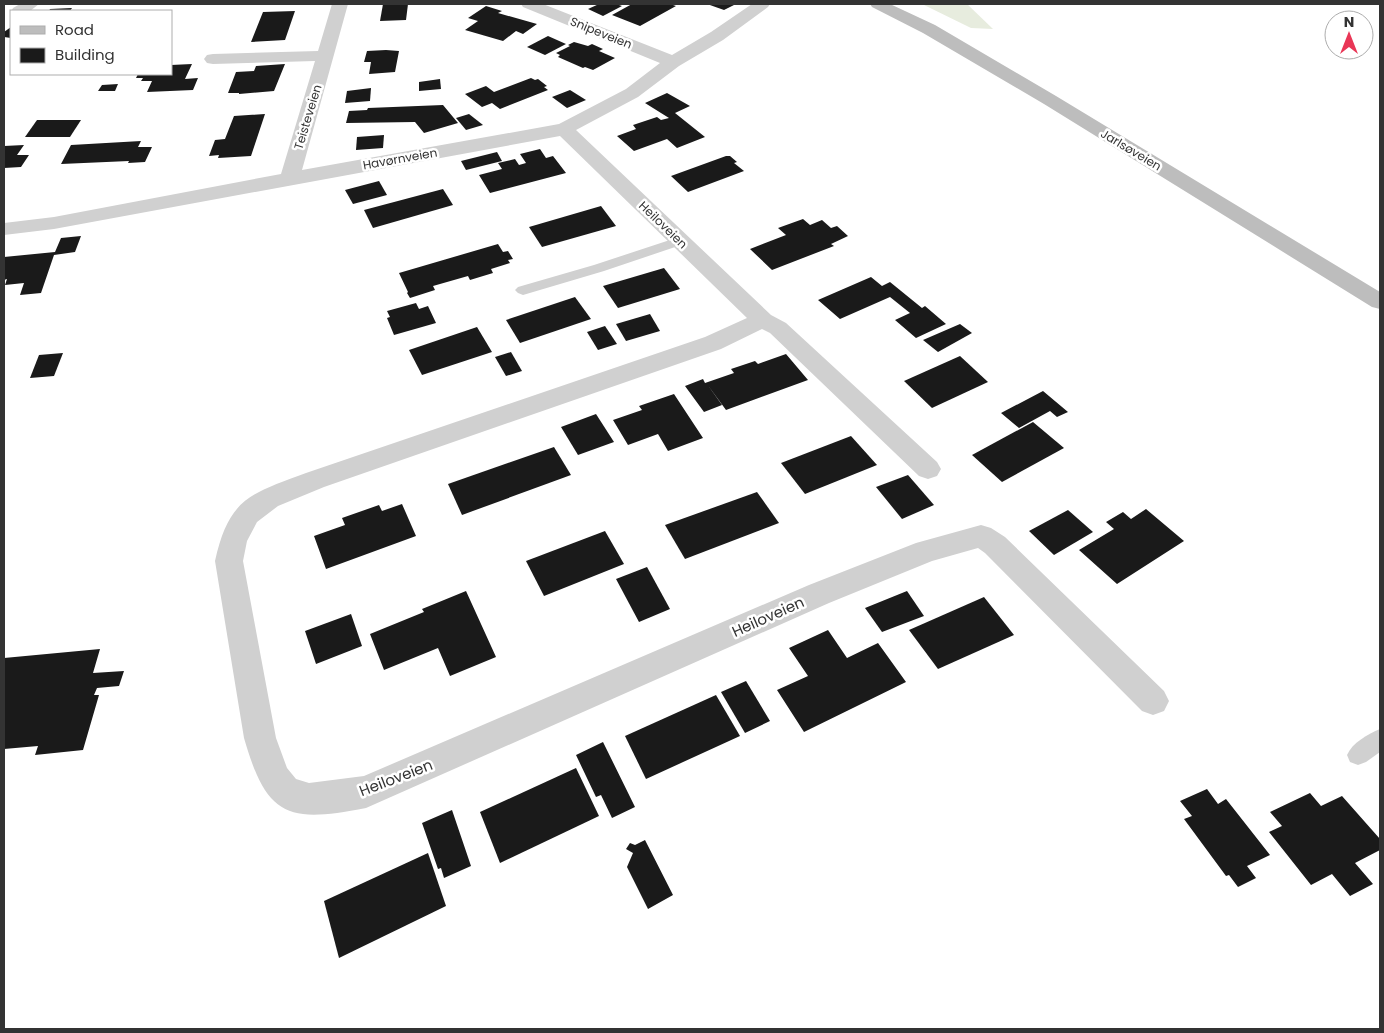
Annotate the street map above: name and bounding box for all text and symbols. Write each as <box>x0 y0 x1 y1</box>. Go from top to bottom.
legend <box>10 10 172 75</box>
north arrow <box>1324 10 1374 60</box>
street label: Snipeveien <box>568 12 635 53</box>
text: N <box>1344 12 1354 32</box>
text: Road <box>55 19 94 40</box>
text: Building <box>55 44 115 65</box>
street label: Teisteveien <box>290 82 325 151</box>
street label: Jarlsøveien <box>1098 125 1165 174</box>
street label: Havørnveien <box>361 144 438 173</box>
street label: Heiloveien <box>635 197 691 252</box>
street label: Heiloveien <box>728 591 807 642</box>
street label: Heiloveien <box>356 754 436 801</box>

